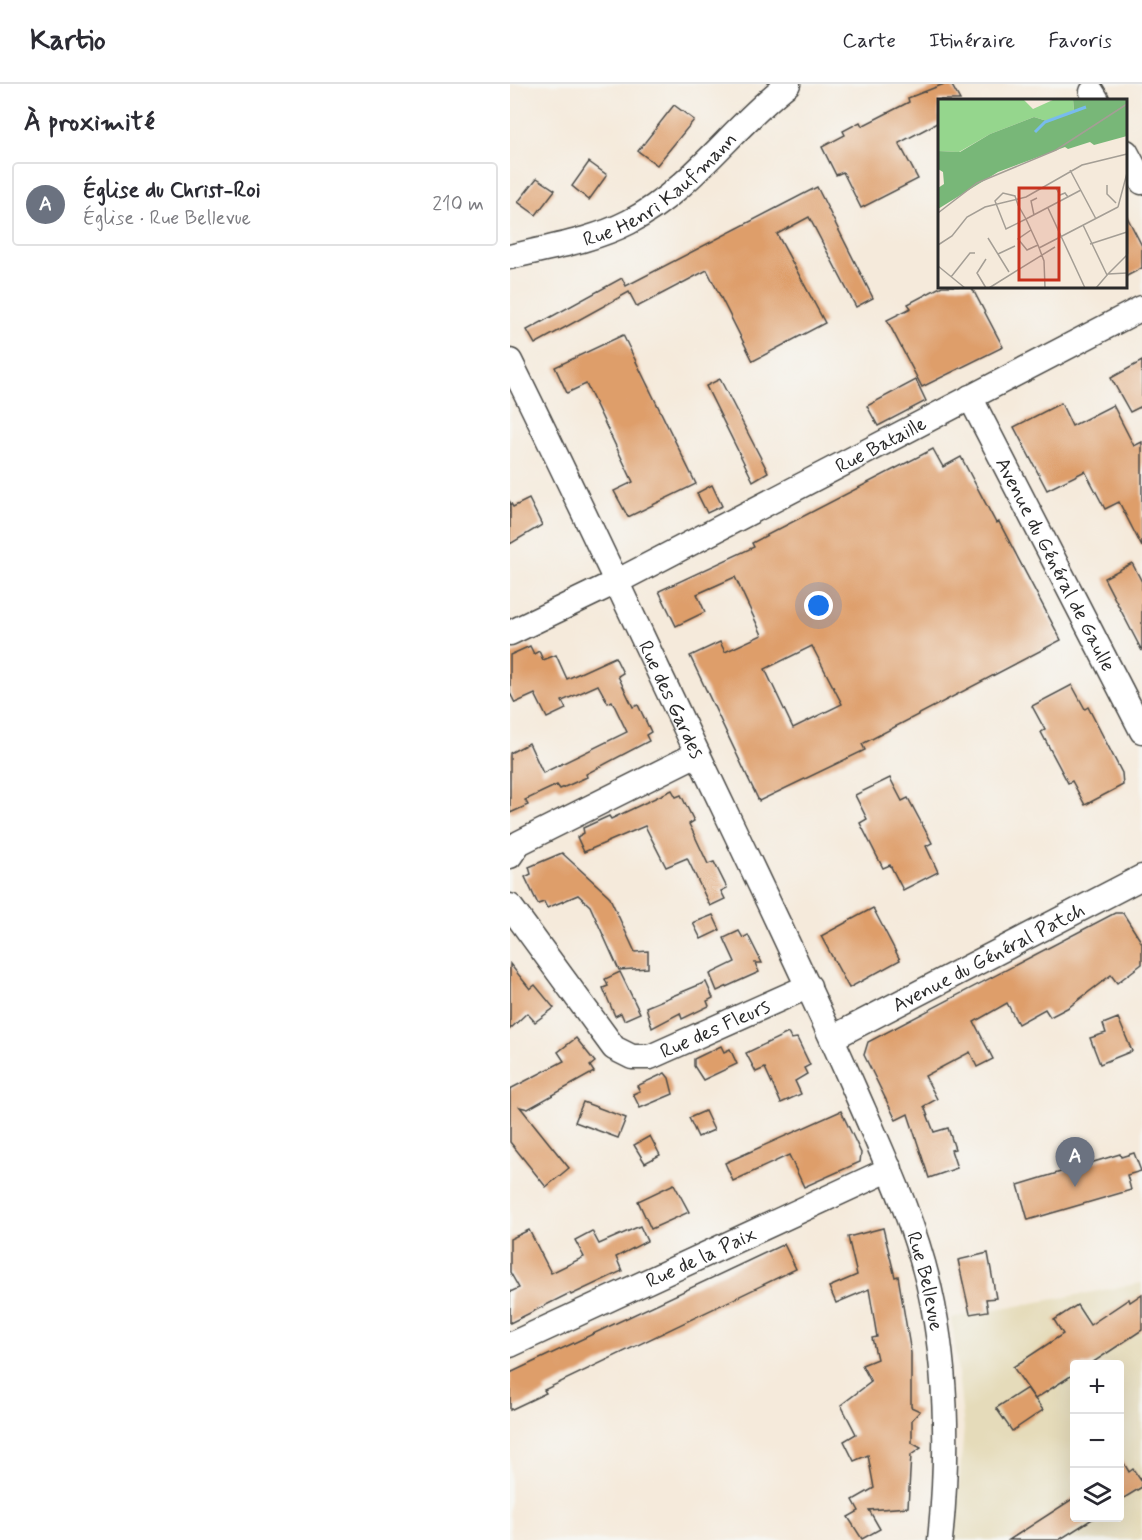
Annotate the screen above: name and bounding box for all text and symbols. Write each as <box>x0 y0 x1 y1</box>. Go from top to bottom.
text: Kartio <box>30 23 106 60</box>
text: Carte <box>842 27 896 55</box>
text: Itinéraire <box>929 27 1015 55</box>
text: Favoris <box>1048 27 1112 55</box>
inset map <box>938 99 1127 288</box>
text: À proximité <box>24 106 155 140</box>
street label: Rue Henri Kaufmann <box>580 126 743 254</box>
text: Église du Christ-Roi <box>83 177 261 205</box>
text: A <box>39 191 52 218</box>
text: 210 m <box>432 191 484 218</box>
text: Église · Rue Bellevue <box>83 205 251 232</box>
street label: Rue Bataille <box>831 411 932 480</box>
street label: Avenue du Général de Gaulle <box>988 453 1121 677</box>
your location <box>804 591 833 620</box>
street label: Rue des Gardes <box>631 637 710 763</box>
street label: Avenue du Général Patch <box>888 897 1090 1019</box>
street label: Rue des Fleurs <box>656 993 775 1066</box>
pin: A <box>1056 1138 1094 1187</box>
street label: Rue de la Paix <box>642 1221 761 1295</box>
street label: Rue Bellevue <box>899 1228 949 1333</box>
map controls <box>1070 1360 1124 1522</box>
button: + <box>1070 1360 1124 1414</box>
button: − <box>1070 1414 1124 1468</box>
button: layers <box>1070 1468 1124 1522</box>

